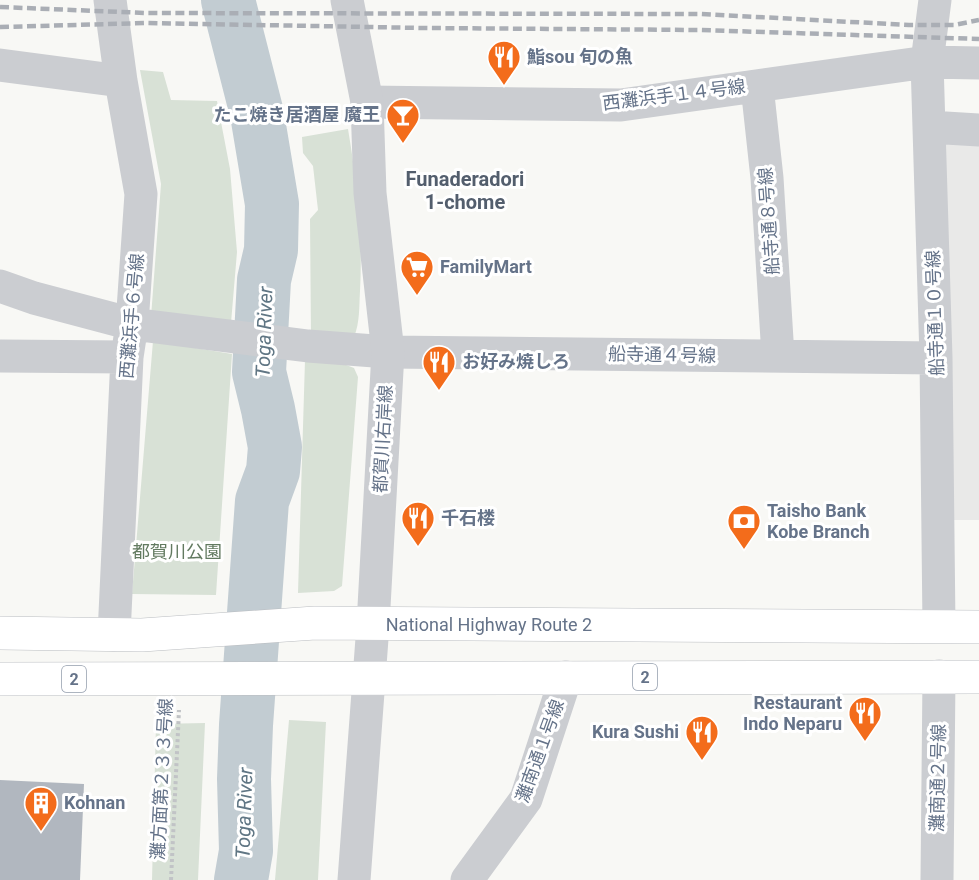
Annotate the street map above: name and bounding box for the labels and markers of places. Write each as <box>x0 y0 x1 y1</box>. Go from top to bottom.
restaurant icon: 鮨sou 旬の魚 <box>486 39 522 86</box>
place label: 鮨sou 旬の魚 <box>527 46 633 67</box>
bar icon: たこ焼き居酒屋 魔王 <box>385 97 421 144</box>
place label: たこ焼き居酒屋 魔王 <box>214 104 380 125</box>
supermarket icon: FamilyMart <box>399 249 435 296</box>
place label: FamilyMart <box>440 256 532 277</box>
restaurant icon: お好み焼しろ <box>421 344 457 391</box>
place label: お好み焼しろ <box>462 351 570 372</box>
restaurant icon: 千石楼 <box>400 500 436 547</box>
place label: Taisho Bank Kobe Branch <box>767 500 870 542</box>
bank icon: Taisho Bank Kobe Branch <box>726 503 762 550</box>
place label: 千石楼 <box>441 507 495 528</box>
place label: Restaurant Indo Neparu <box>743 692 842 734</box>
restaurant icon: Restaurant Indo Neparu <box>847 695 883 742</box>
restaurant icon: Kura Sushi <box>684 714 720 761</box>
place label: Kura Sushi <box>592 721 679 742</box>
building icon: Kohnan <box>23 785 59 832</box>
place label: Kohnan <box>64 792 125 813</box>

